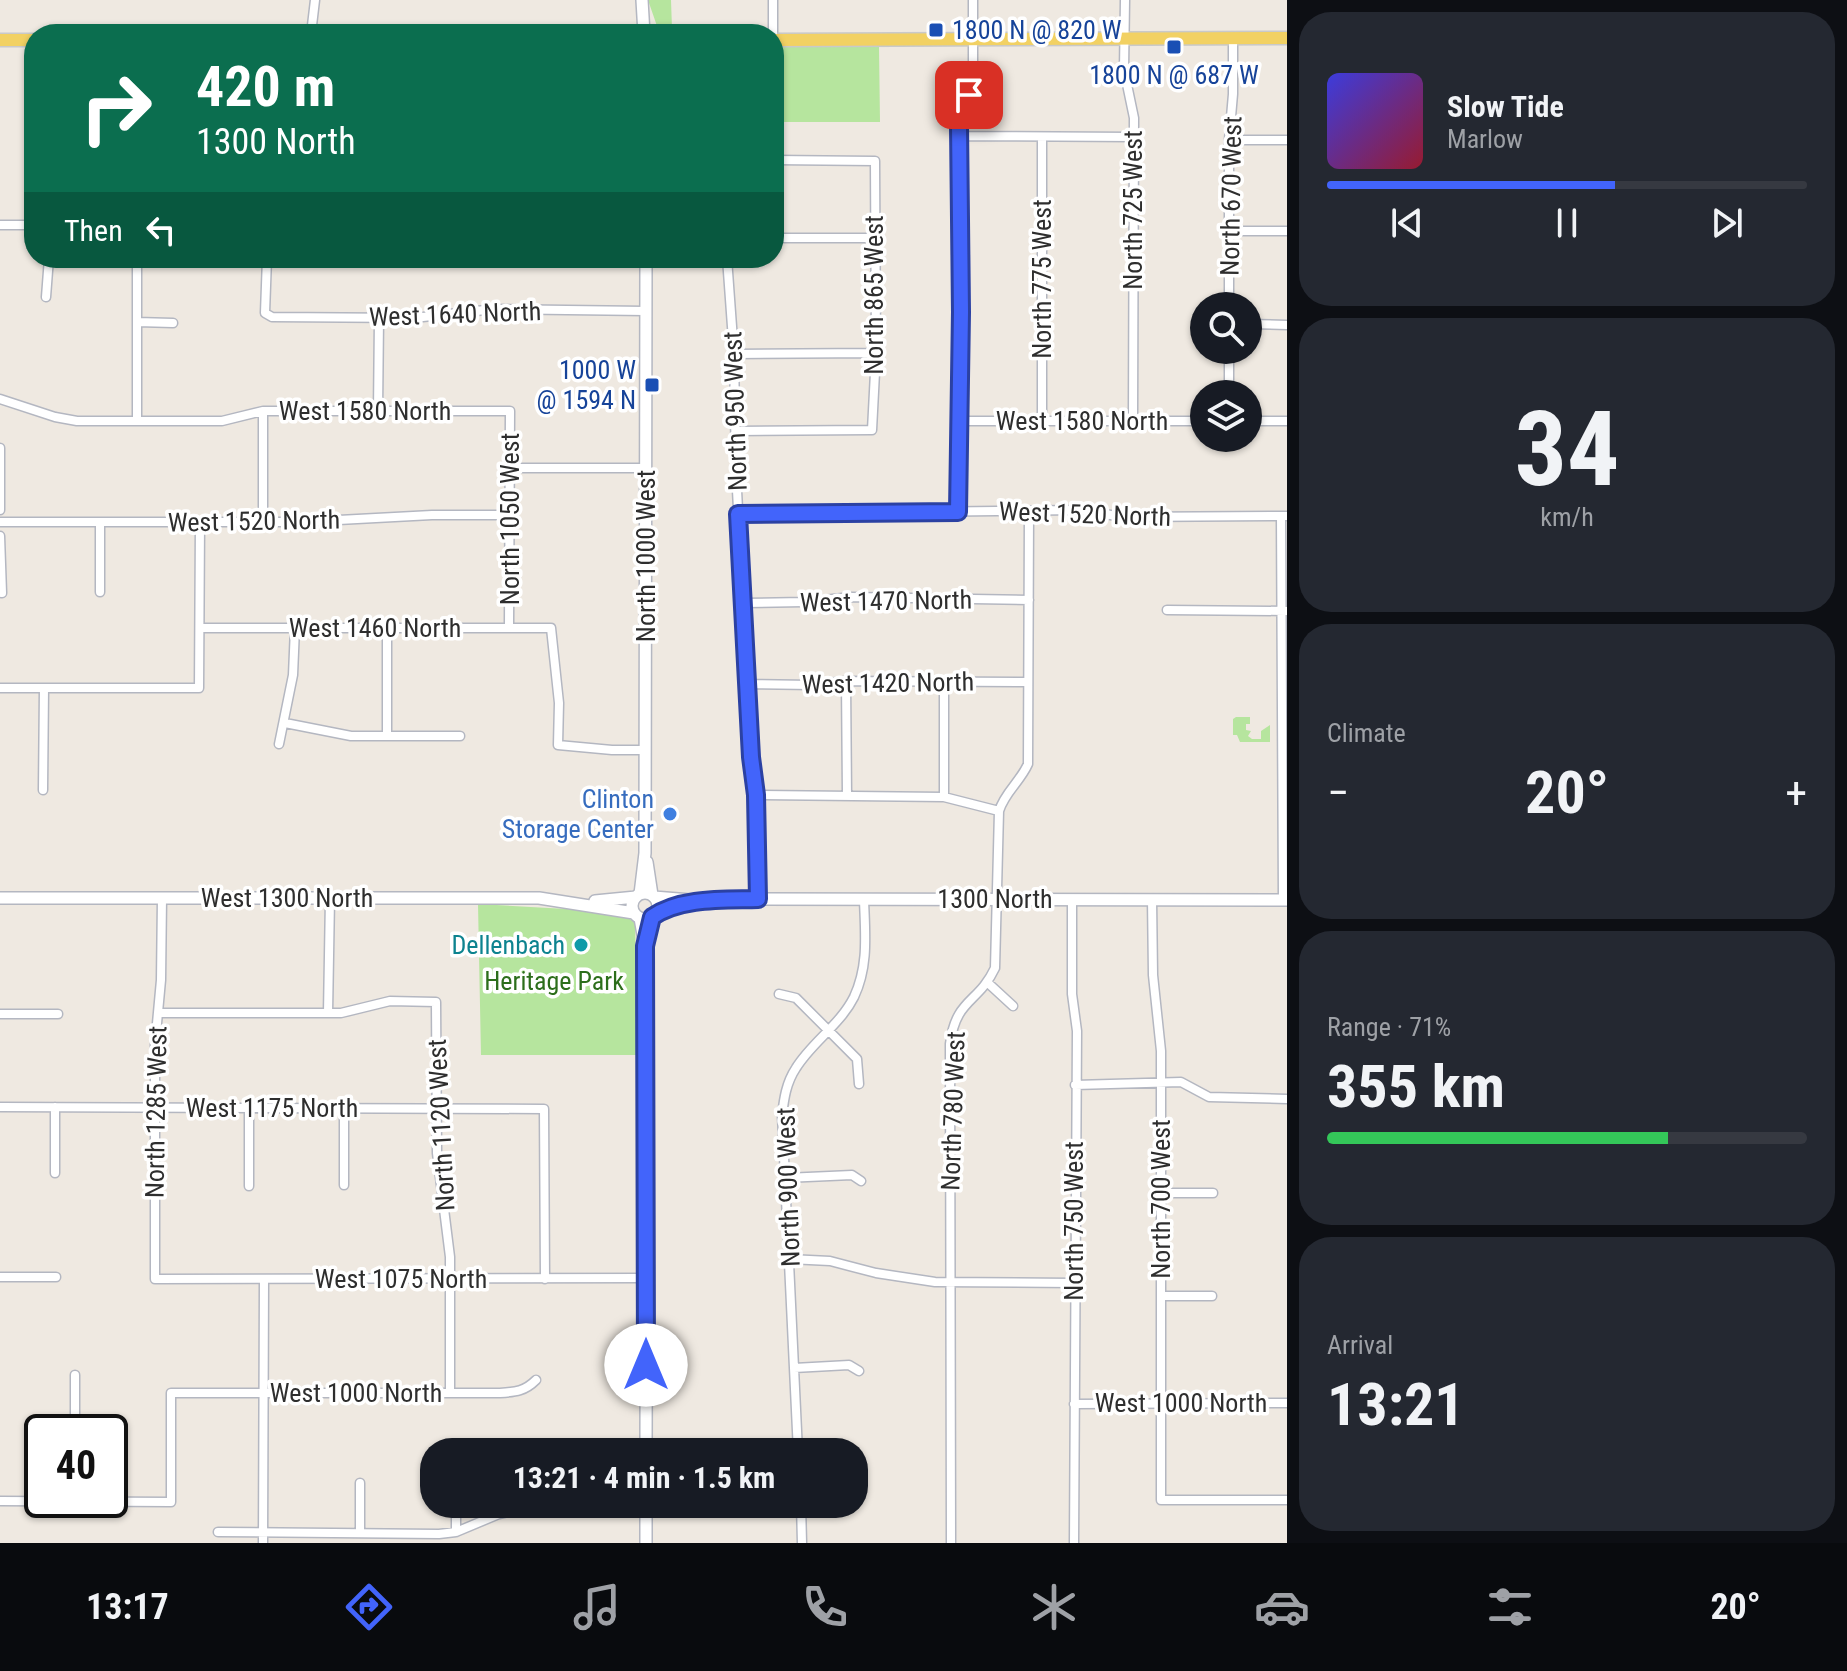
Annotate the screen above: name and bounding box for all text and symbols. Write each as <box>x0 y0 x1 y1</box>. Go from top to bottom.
place label: 1800 N @ 820 W <box>952 15 1122 45</box>
marker: 1800 N @ 820 W <box>927 21 945 39</box>
marker: 1800 N @ 687 W <box>1165 38 1183 56</box>
text: 420 m <box>196 54 335 120</box>
icon: right <box>64 56 168 160</box>
place label: 1800 N @ 687 W <box>1089 60 1259 90</box>
pin <box>935 61 1003 129</box>
icon: arrive <box>947 73 991 117</box>
text: Slow Tide <box>1447 89 1564 124</box>
street label: North 670 West <box>1215 116 1247 276</box>
text: 1300 North <box>196 121 356 163</box>
text: Marlow <box>1447 124 1523 154</box>
street label: North 725 West <box>1118 130 1148 290</box>
street label: North 775 West <box>1027 199 1057 359</box>
icon: previous <box>1385 201 1429 245</box>
icon: pause <box>1545 201 1589 245</box>
icon: next <box>1705 201 1749 245</box>
icon: left <box>139 208 183 252</box>
text: Then <box>64 213 123 248</box>
street label: North 865 West <box>859 215 889 375</box>
map controls <box>1190 292 1262 452</box>
button: search <box>1190 292 1262 364</box>
street label: West 1640 North <box>368 296 542 332</box>
street label: North 950 West <box>717 331 753 491</box>
place label: 1000 W @ 1594 N <box>537 355 636 415</box>
marker: 1000 W @ 1594 N <box>643 376 661 394</box>
button: layers <box>1190 380 1262 452</box>
text: 34 <box>1514 389 1620 510</box>
street label: West 1580 North <box>279 396 451 426</box>
street label: West 1580 North <box>996 406 1168 436</box>
street label: North 1050 West <box>495 433 525 605</box>
street label: North 1000 West <box>631 470 661 642</box>
street label: West 1520 North <box>998 496 1172 532</box>
text: km/h <box>1540 502 1594 532</box>
street label: West 1520 North <box>168 504 340 538</box>
street label: West 1470 North <box>800 584 972 618</box>
street label: West 1460 North <box>289 613 461 643</box>
street label: West 1420 North <box>802 666 974 700</box>
text: Climate <box>1327 718 1406 748</box>
text: 20° <box>1525 757 1609 828</box>
text: − <box>1327 767 1349 819</box>
text: + <box>1785 767 1807 819</box>
place label: Clinton Storage Center <box>502 784 654 844</box>
marker: Clinton Storage Center <box>661 805 679 823</box>
street label: West 1300 North <box>201 883 373 913</box>
street label: 1300 North <box>937 884 1053 914</box>
place label: Dellenbach <box>451 930 565 960</box>
marker: Dellenbach <box>572 936 590 954</box>
park label: Heritage Park <box>484 966 624 996</box>
text: Range · 71% <box>1327 1012 1451 1042</box>
street label: North 1285 West <box>139 1026 173 1198</box>
street label: North 780 West <box>935 1031 971 1191</box>
street label: North 1120 West <box>422 1038 460 1212</box>
text: 355 km <box>1327 1051 1505 1122</box>
street label: West 1175 North <box>186 1093 358 1123</box>
street label: North 900 West <box>770 1107 806 1267</box>
street label: North 700 West <box>1146 1119 1176 1279</box>
street label: North 750 West <box>1059 1141 1089 1301</box>
street label: West 1075 North <box>315 1264 487 1294</box>
position arrow <box>604 1323 688 1407</box>
text: Arrival <box>1327 1330 1393 1360</box>
text: 13:21 <box>1327 1369 1465 1440</box>
street label: West 1000 North <box>270 1378 442 1408</box>
street label: West 1000 North <box>1095 1388 1267 1418</box>
speed limit sign: 40 <box>24 1414 128 1518</box>
text: 13:21 · 4 min · 1.5 km <box>513 1460 775 1495</box>
icon: directions <box>341 1579 397 1635</box>
icon: music <box>569 1579 625 1635</box>
icon: phone <box>797 1579 853 1635</box>
icon: climate <box>1026 1579 1082 1635</box>
icon: car <box>1254 1579 1310 1635</box>
icon: filters <box>1482 1579 1538 1635</box>
text: 13:17 <box>86 1586 169 1628</box>
text: 20° <box>1710 1586 1761 1628</box>

